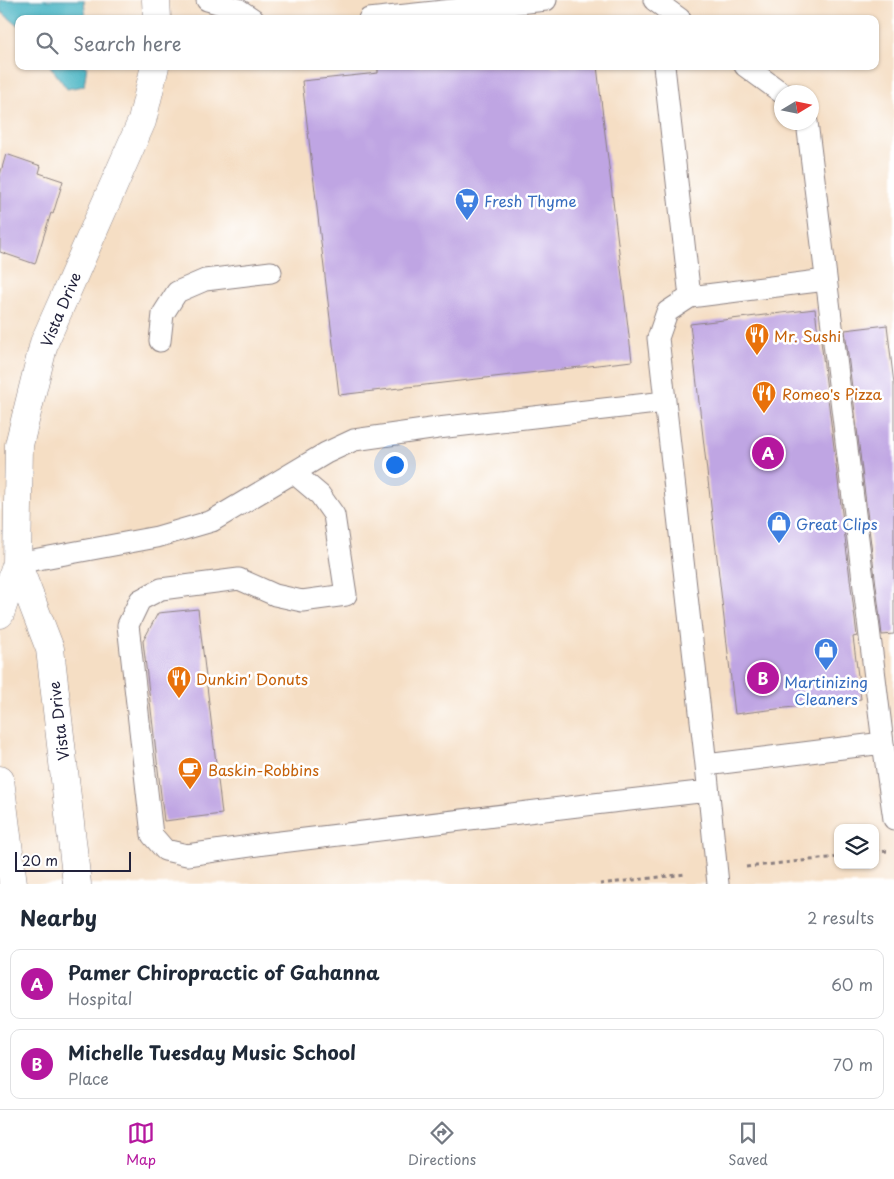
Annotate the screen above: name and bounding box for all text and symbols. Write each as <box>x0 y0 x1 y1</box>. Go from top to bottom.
search box <box>15 15 879 70</box>
icon: search <box>33 29 61 57</box>
text: Search here <box>73 29 182 57</box>
north arrow <box>774 85 819 130</box>
supermarket icon: Fresh Thyme <box>454 187 480 221</box>
place label: Fresh Thyme <box>484 189 577 212</box>
street label: Vista Drive <box>34 268 86 350</box>
restaurant icon: Mr. Sushi <box>744 322 770 356</box>
place label: Mr. Sushi <box>774 324 841 347</box>
restaurant icon: Romeo's Pizza <box>751 380 777 414</box>
place label: Romeo's Pizza <box>782 382 883 405</box>
pin: A <box>752 434 784 472</box>
your location <box>382 452 408 478</box>
shop icon: Great Clips <box>766 510 792 544</box>
place label: Great Clips <box>796 512 878 535</box>
shop icon: Martinizing Cleaners <box>813 637 839 671</box>
pin: B <box>747 659 779 697</box>
restaurant icon: Dunkin' Donuts <box>166 665 192 699</box>
place label: Dunkin' Donuts <box>196 667 308 690</box>
place label: Martinizing Cleaners <box>784 670 868 710</box>
street label: Vista Drive <box>42 680 74 762</box>
cafe icon: Baskin-Robbins <box>177 756 203 790</box>
place label: Baskin-Robbins <box>208 758 319 781</box>
map controls <box>834 824 879 869</box>
button: layers <box>834 824 879 869</box>
scale bar <box>15 849 131 872</box>
text: 20 m <box>22 850 58 871</box>
text: Nearby <box>20 901 97 933</box>
text: 2 results <box>807 905 874 929</box>
text: Pamer Chiropractic of Gahanna <box>68 958 380 986</box>
text: A <box>31 972 43 996</box>
text: 60 m <box>831 972 873 996</box>
text: Hospital <box>68 986 132 1010</box>
text: Michelle Tuesday Music School <box>68 1038 356 1066</box>
text: B <box>32 1052 42 1076</box>
text: 70 m <box>833 1052 873 1076</box>
text: Place <box>68 1066 109 1090</box>
tab: Map <box>126 1119 156 1170</box>
tab: Directions <box>408 1119 476 1170</box>
tab: Saved <box>728 1119 768 1170</box>

